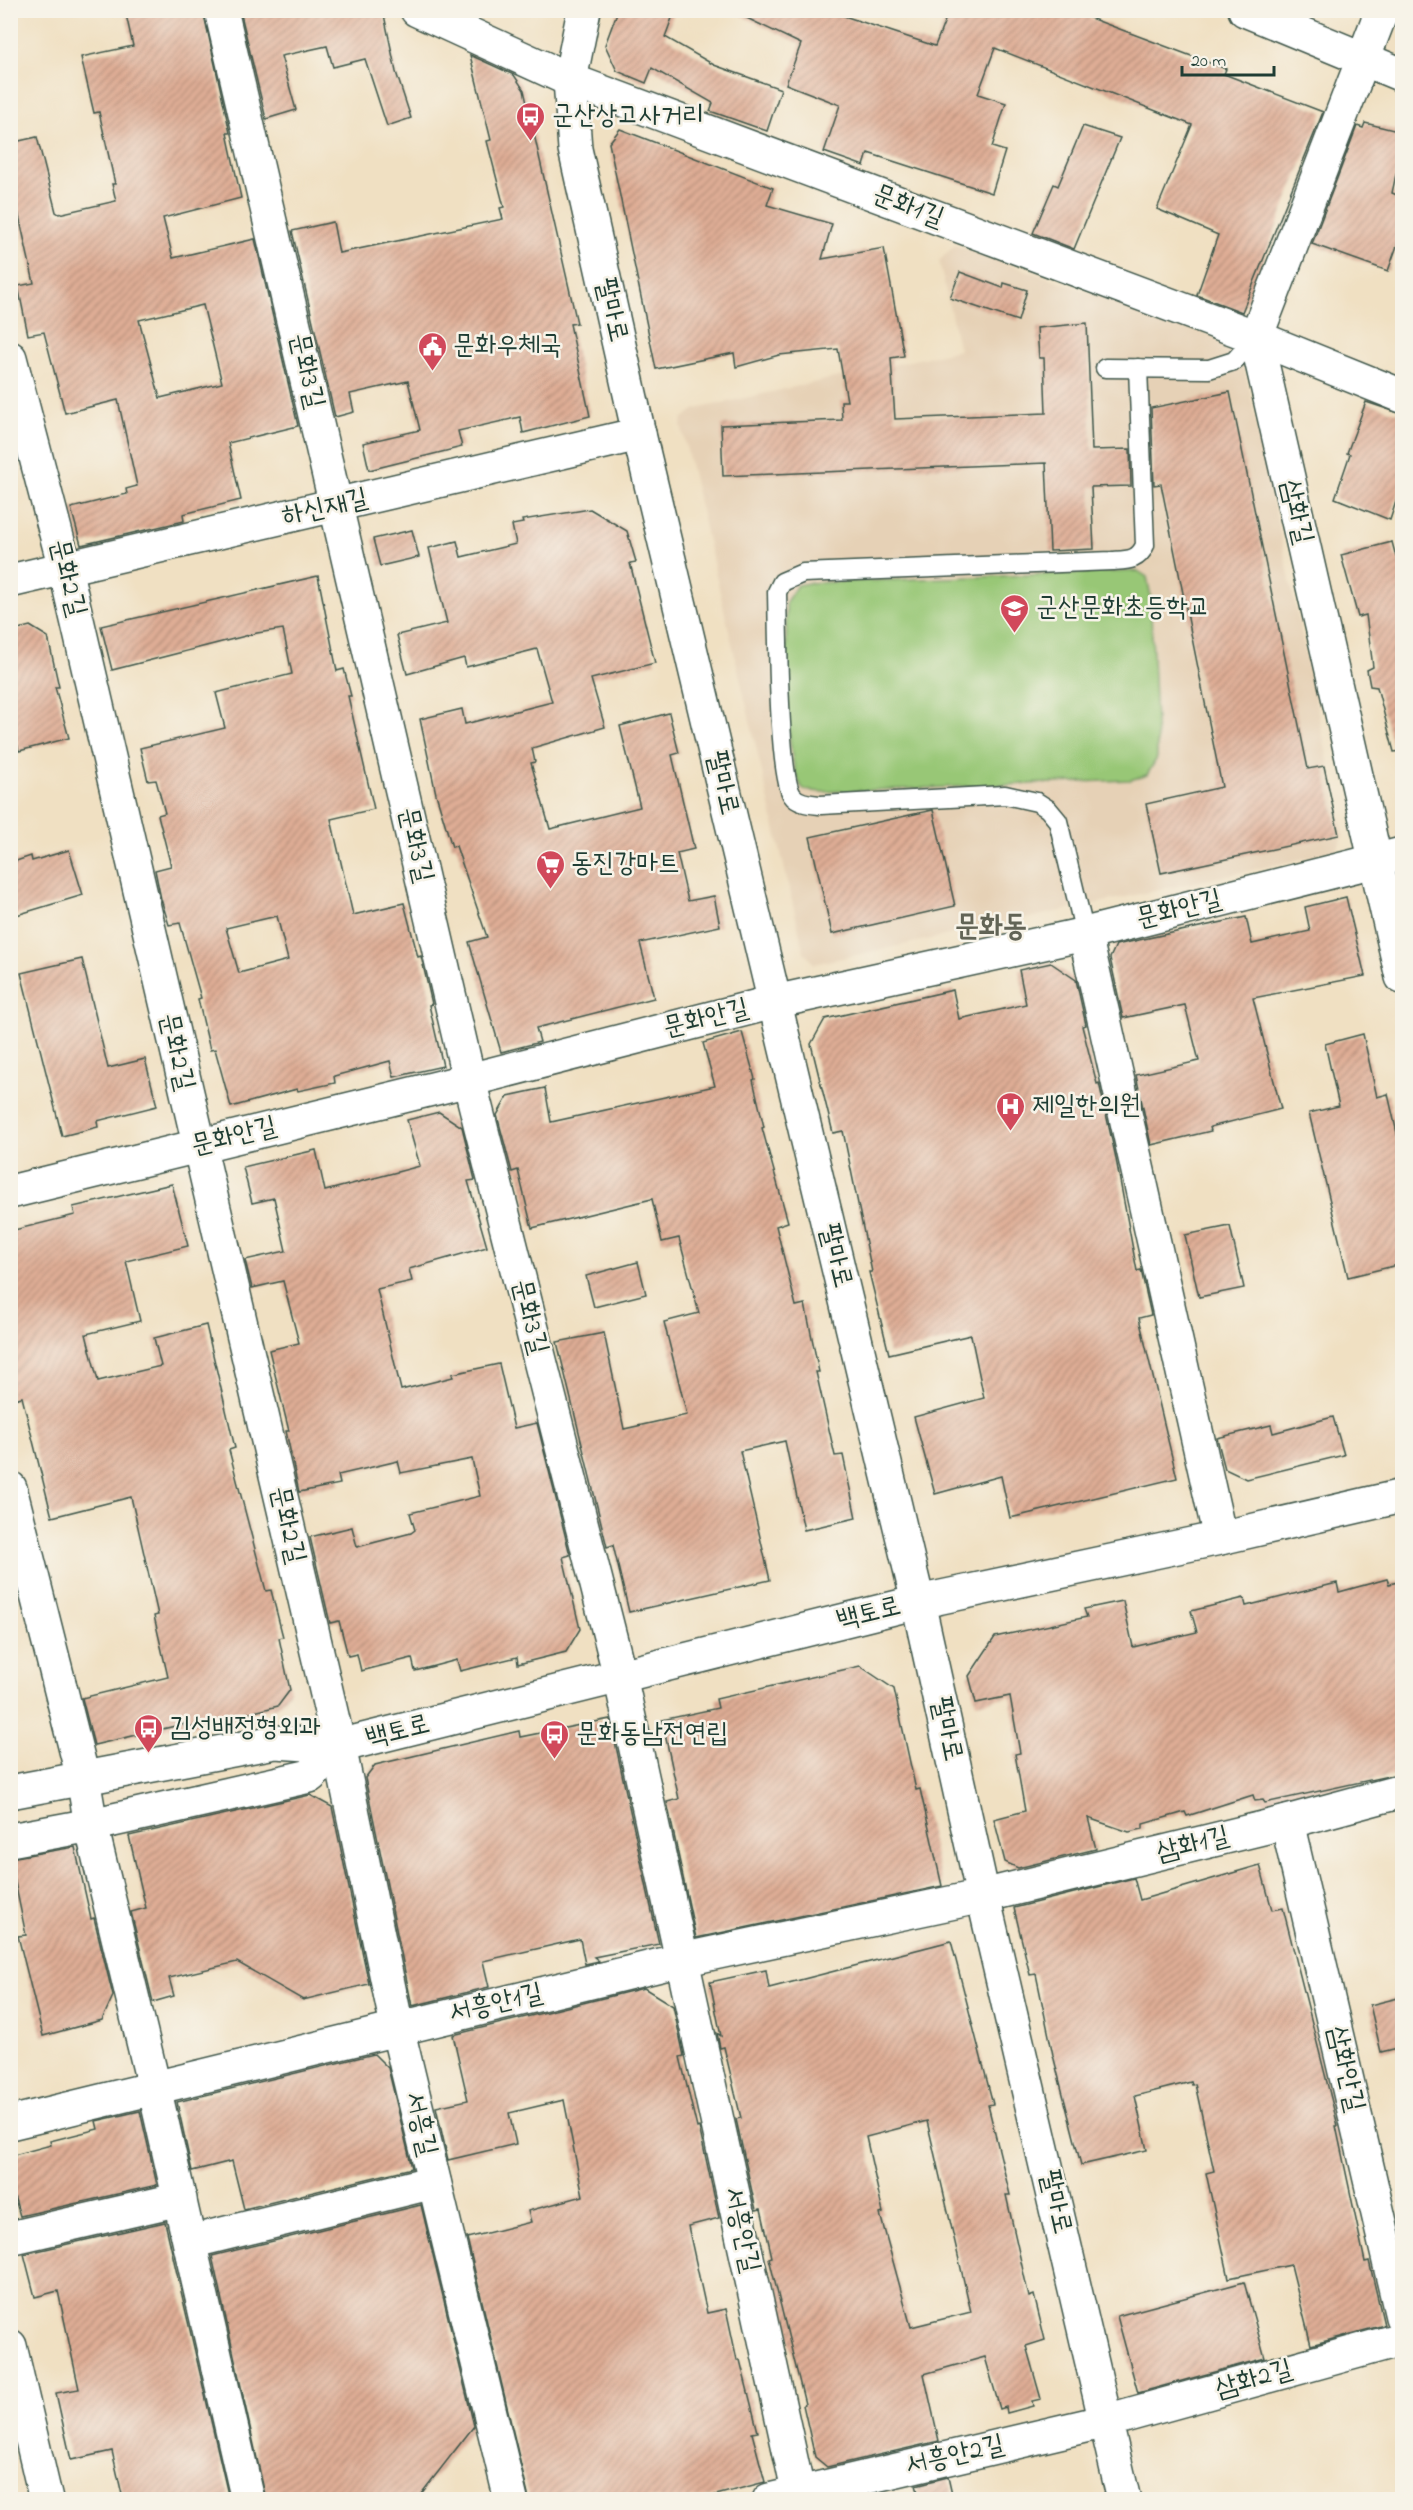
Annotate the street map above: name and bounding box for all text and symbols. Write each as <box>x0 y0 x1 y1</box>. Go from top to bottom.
scale bar <box>1182 39 1274 77</box>
text: 20 m <box>1191 49 1226 75</box>
place label: 군산상고사거리 <box>552 97 704 136</box>
bus stop icon: 군산상고사거리 <box>515 100 547 142</box>
street label: 문화1길 <box>867 176 950 239</box>
street label: 팔마로 <box>585 274 637 346</box>
place label: 문화우체국 <box>453 327 562 366</box>
street label: 문화3길 <box>278 329 334 413</box>
public building icon: 문화우체국 <box>416 330 448 372</box>
street label: 삼화길 <box>1270 476 1322 548</box>
street label: 하신재길 <box>278 479 372 537</box>
street label: 문화2길 <box>39 535 95 621</box>
place label: 군산문화초등학교 <box>1036 589 1210 628</box>
school or university icon: 군산문화초등학교 <box>999 592 1031 634</box>
street label: 팔마로 <box>696 747 748 819</box>
street label: 문화3길 <box>387 803 443 887</box>
place label: 동진강마트 <box>571 845 680 884</box>
supermarket icon: 동진강마트 <box>534 848 566 890</box>
street label: 문화안길 <box>1132 881 1226 939</box>
district label: 문화동 <box>955 906 1027 950</box>
street label: 문화안길 <box>659 990 753 1048</box>
street label: 문화2길 <box>148 1009 204 1095</box>
place label: 제일한의원 <box>1032 1087 1141 1126</box>
hospital icon: 제일한의원 <box>995 1090 1027 1132</box>
street label: 문화안길 <box>187 1108 281 1166</box>
street label: 팔마로 <box>808 1220 862 1292</box>
street label: 문화3길 <box>501 1275 557 1359</box>
street label: 문화2길 <box>259 1482 315 1568</box>
street label: 백토로 <box>833 1587 905 1641</box>
street label: 팔마로 <box>920 1693 972 1765</box>
street label: 백토로 <box>362 1705 434 1759</box>
place label: 김성배정형외과 <box>169 1709 321 1748</box>
bus stop icon: 김성배정형외과 <box>132 1712 164 1754</box>
place label: 문화동남전연립 <box>576 1715 728 1754</box>
bus stop icon: 문화동남전연립 <box>539 1718 571 1760</box>
street label: 삼화1길 <box>1152 1817 1234 1873</box>
street label: 서흥안1길 <box>445 1974 547 2034</box>
street label: 삼화안길 <box>1316 2022 1374 2116</box>
street label: 서흥길 <box>394 2088 446 2160</box>
street label: 팔마로 <box>1029 2166 1081 2238</box>
street label: 서흥안길 <box>713 2183 769 2277</box>
street label: 삼화2길 <box>1211 2350 1297 2410</box>
street label: 서흥안2길 <box>902 2426 1009 2486</box>

